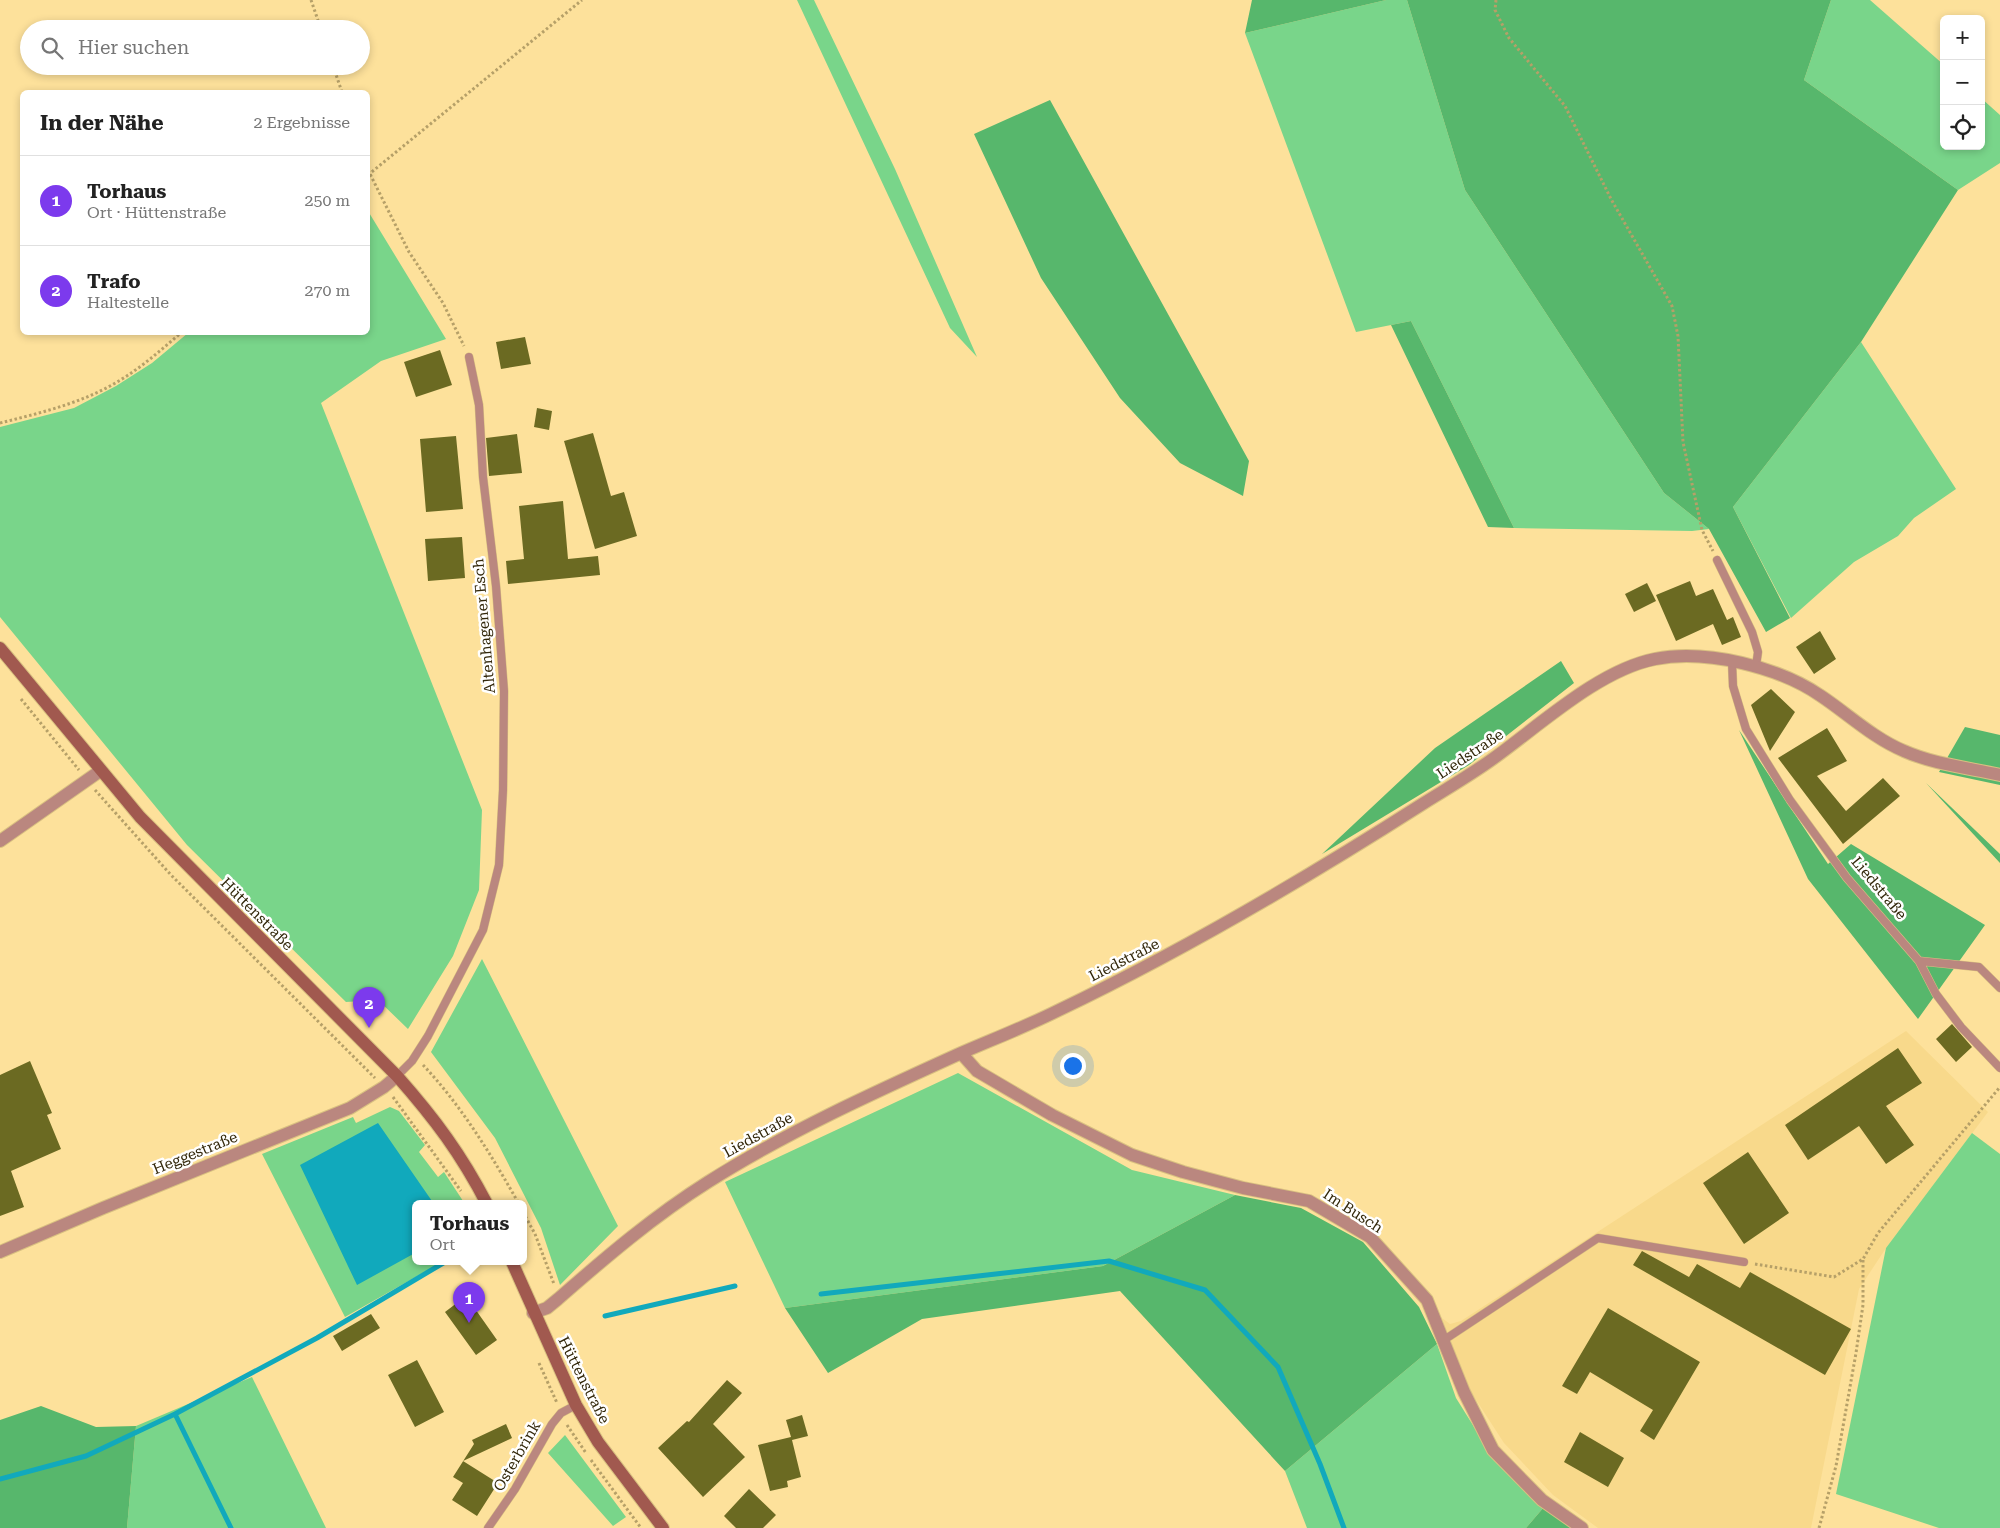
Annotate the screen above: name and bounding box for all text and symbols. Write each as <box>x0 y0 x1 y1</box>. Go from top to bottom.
map controls <box>1940 15 1985 150</box>
button: + <box>1940 15 1985 60</box>
search box <box>20 20 370 75</box>
icon: search <box>38 34 66 62</box>
text: Hier suchen <box>78 36 189 59</box>
button: − <box>1940 60 1985 105</box>
button: locate <box>1940 105 1985 150</box>
text: In der Nähe <box>40 111 163 135</box>
text: 2 Ergebnisse <box>253 113 350 132</box>
text: Torhaus <box>87 180 166 203</box>
text: 1 <box>52 191 60 210</box>
text: 250 m <box>304 191 350 210</box>
text: Ort · Hüttenstraße <box>87 203 226 222</box>
text: Trafo <box>87 270 140 293</box>
text: 2 <box>52 281 60 300</box>
text: 270 m <box>304 281 350 300</box>
text: Haltestelle <box>87 293 169 312</box>
street label: Altenhagener Esch <box>469 557 499 694</box>
street label: Liedstraße <box>1433 725 1507 783</box>
street label: Liedstraße <box>1848 853 1910 923</box>
street label: Hüttenstraße <box>217 874 297 954</box>
street label: Liedstraße <box>1086 935 1162 985</box>
pin: 2 <box>353 987 385 1028</box>
your location <box>1060 1053 1086 1079</box>
street label: Liedstraße <box>720 1109 796 1161</box>
street label: Heggestraße <box>150 1128 240 1178</box>
street label: Im Busch <box>1320 1185 1386 1237</box>
popup <box>412 1200 527 1265</box>
text: Torhaus <box>430 1212 509 1235</box>
text: Ort <box>430 1235 455 1254</box>
pin: 1 <box>453 1282 485 1323</box>
street label: Hüttenstraße <box>554 1333 614 1427</box>
street label: Osterbrink <box>490 1417 545 1494</box>

